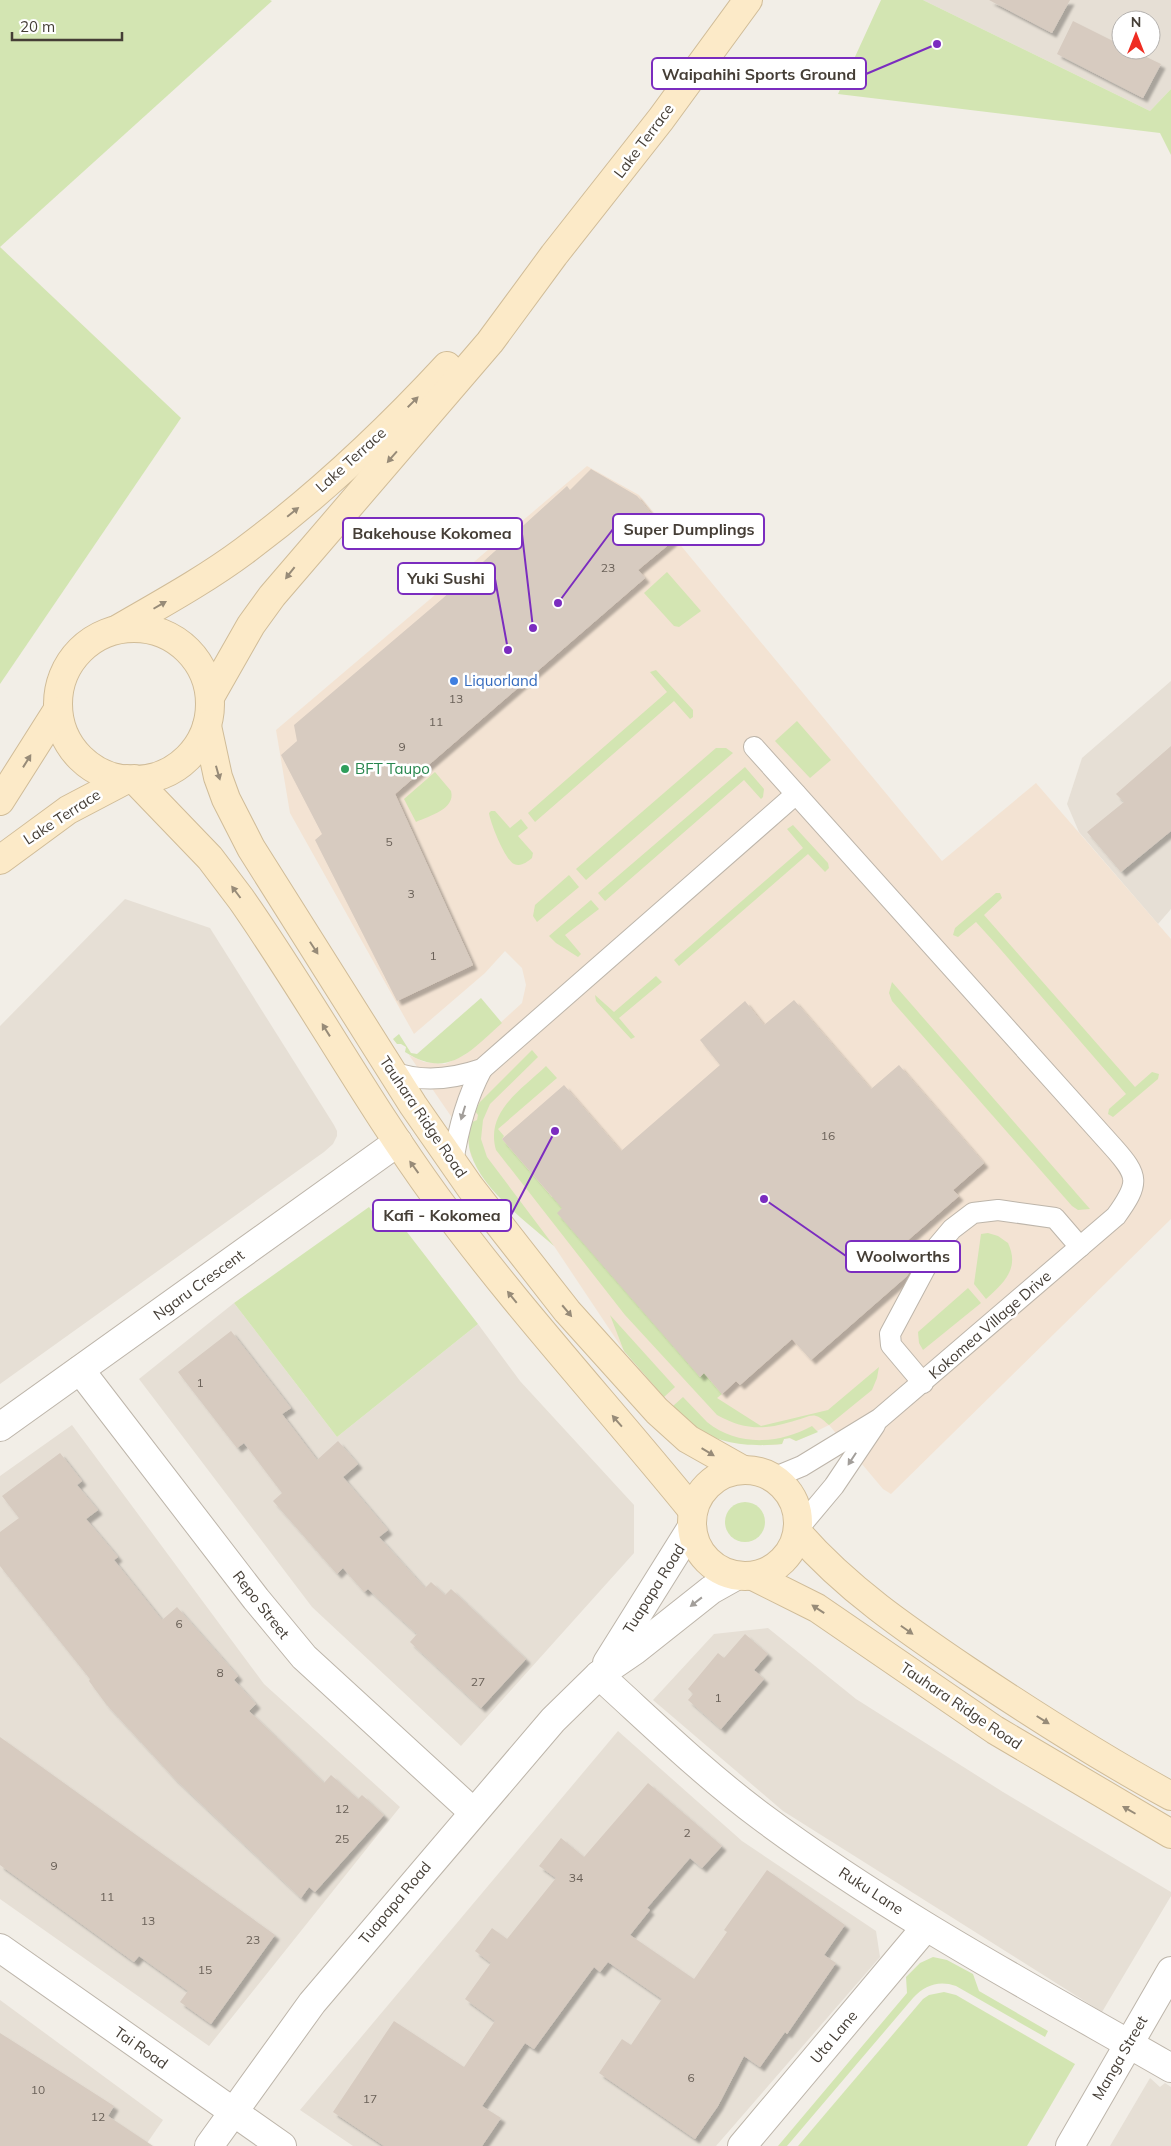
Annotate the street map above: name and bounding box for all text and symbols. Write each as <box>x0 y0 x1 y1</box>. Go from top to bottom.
scale bar <box>12 10 122 42</box>
north arrow <box>1111 10 1161 60</box>
text: N <box>1131 13 1141 31</box>
text: 20 m <box>20 17 55 36</box>
callout: Waipahihi Sports Ground <box>652 58 866 89</box>
text: Waipahihi Sports Ground <box>662 64 856 84</box>
street label: Lake Terrace <box>609 100 678 182</box>
one-way arrow <box>407 396 419 408</box>
street label: Lake Terrace <box>312 423 390 496</box>
one-way arrow <box>386 450 398 462</box>
one-way arrow <box>286 506 299 517</box>
callout: Super Dumplings <box>613 514 764 545</box>
callout: Bakehouse Kokomea <box>343 518 522 549</box>
text: Super Dumplings <box>623 519 755 539</box>
text: Bakehouse Kokomea <box>352 523 512 543</box>
house number: 23 <box>601 560 615 575</box>
callout: Yuki Sushi <box>398 563 495 594</box>
one-way arrow <box>284 567 295 580</box>
text: Yuki Sushi <box>406 568 485 588</box>
one-way arrow <box>154 600 167 609</box>
place label: Liquorland <box>464 671 538 690</box>
marker: Liquorland <box>448 675 460 687</box>
house number: 13 <box>449 691 463 706</box>
house number: 11 <box>429 714 443 729</box>
house number: 9 <box>398 739 406 754</box>
one-way arrow <box>23 754 32 767</box>
place label: BFT Taupo <box>355 759 430 778</box>
marker: BFT Taupo <box>339 763 351 775</box>
one-way arrow <box>214 766 222 781</box>
street label: Lake Terrace <box>20 785 104 849</box>
house number: 5 <box>385 834 393 849</box>
one-way arrow <box>231 885 241 899</box>
house number: 3 <box>407 886 415 901</box>
one-way arrow <box>310 941 319 954</box>
house number: 1 <box>429 948 437 963</box>
one-way arrow <box>321 1024 331 1037</box>
street label: Tauhara Ridge Road <box>376 1052 471 1181</box>
one-way arrow <box>459 1106 466 1121</box>
house number: 16 <box>821 1128 835 1143</box>
one-way arrow <box>409 1161 420 1174</box>
callout: Kafi - Kokomea <box>373 1200 511 1231</box>
text: Kafi - Kokomea <box>383 1205 501 1225</box>
callout: Woolworths <box>846 1241 960 1272</box>
street label: Ngaru Crescent <box>149 1245 248 1324</box>
text: Woolworths <box>856 1246 950 1266</box>
street label: Kokomea Village Drive <box>925 1266 1055 1383</box>
one-way arrow <box>507 1290 518 1303</box>
one-way arrow <box>561 1304 572 1317</box>
house number: 1 <box>196 1375 204 1390</box>
one-way arrow <box>611 1415 623 1427</box>
one-way arrow <box>701 1447 714 1456</box>
one-way arrow <box>847 1452 856 1466</box>
street label: Tuapapa Road <box>618 1540 689 1637</box>
street label: Repo Street <box>229 1567 294 1643</box>
one-way arrow <box>689 1597 702 1607</box>
one-way arrow <box>811 1604 825 1614</box>
house number: 6 <box>175 1616 183 1631</box>
one-way arrow <box>901 1625 914 1635</box>
street label: Tauhara Ridge Road <box>897 1658 1026 1753</box>
house number: 8 <box>216 1665 224 1680</box>
house number: 27 <box>471 1674 485 1689</box>
house number: 1 <box>714 1690 722 1705</box>
one-way arrow <box>1036 1715 1049 1724</box>
house number: 12 <box>335 1801 349 1816</box>
one-way arrow <box>1121 1806 1136 1814</box>
house number: 2 <box>683 1825 691 1840</box>
house number: 25 <box>335 1831 349 1846</box>
street label: Tuapapa Road <box>354 1857 435 1948</box>
house number: 9 <box>50 1858 58 1873</box>
street label: Ruku Lane <box>835 1863 907 1919</box>
house number: 34 <box>569 1870 583 1885</box>
house number: 11 <box>100 1889 114 1904</box>
house number: 13 <box>141 1913 155 1928</box>
house number: 23 <box>246 1932 260 1947</box>
house number: 15 <box>198 1962 212 1977</box>
street label: Uta Lane <box>806 2006 861 2067</box>
street label: Manga Street <box>1088 2012 1151 2103</box>
street label: Tai Road <box>111 2022 172 2073</box>
house number: 6 <box>687 2070 695 2085</box>
house number: 10 <box>31 2082 45 2097</box>
house number: 17 <box>363 2091 377 2106</box>
house number: 12 <box>91 2109 105 2124</box>

